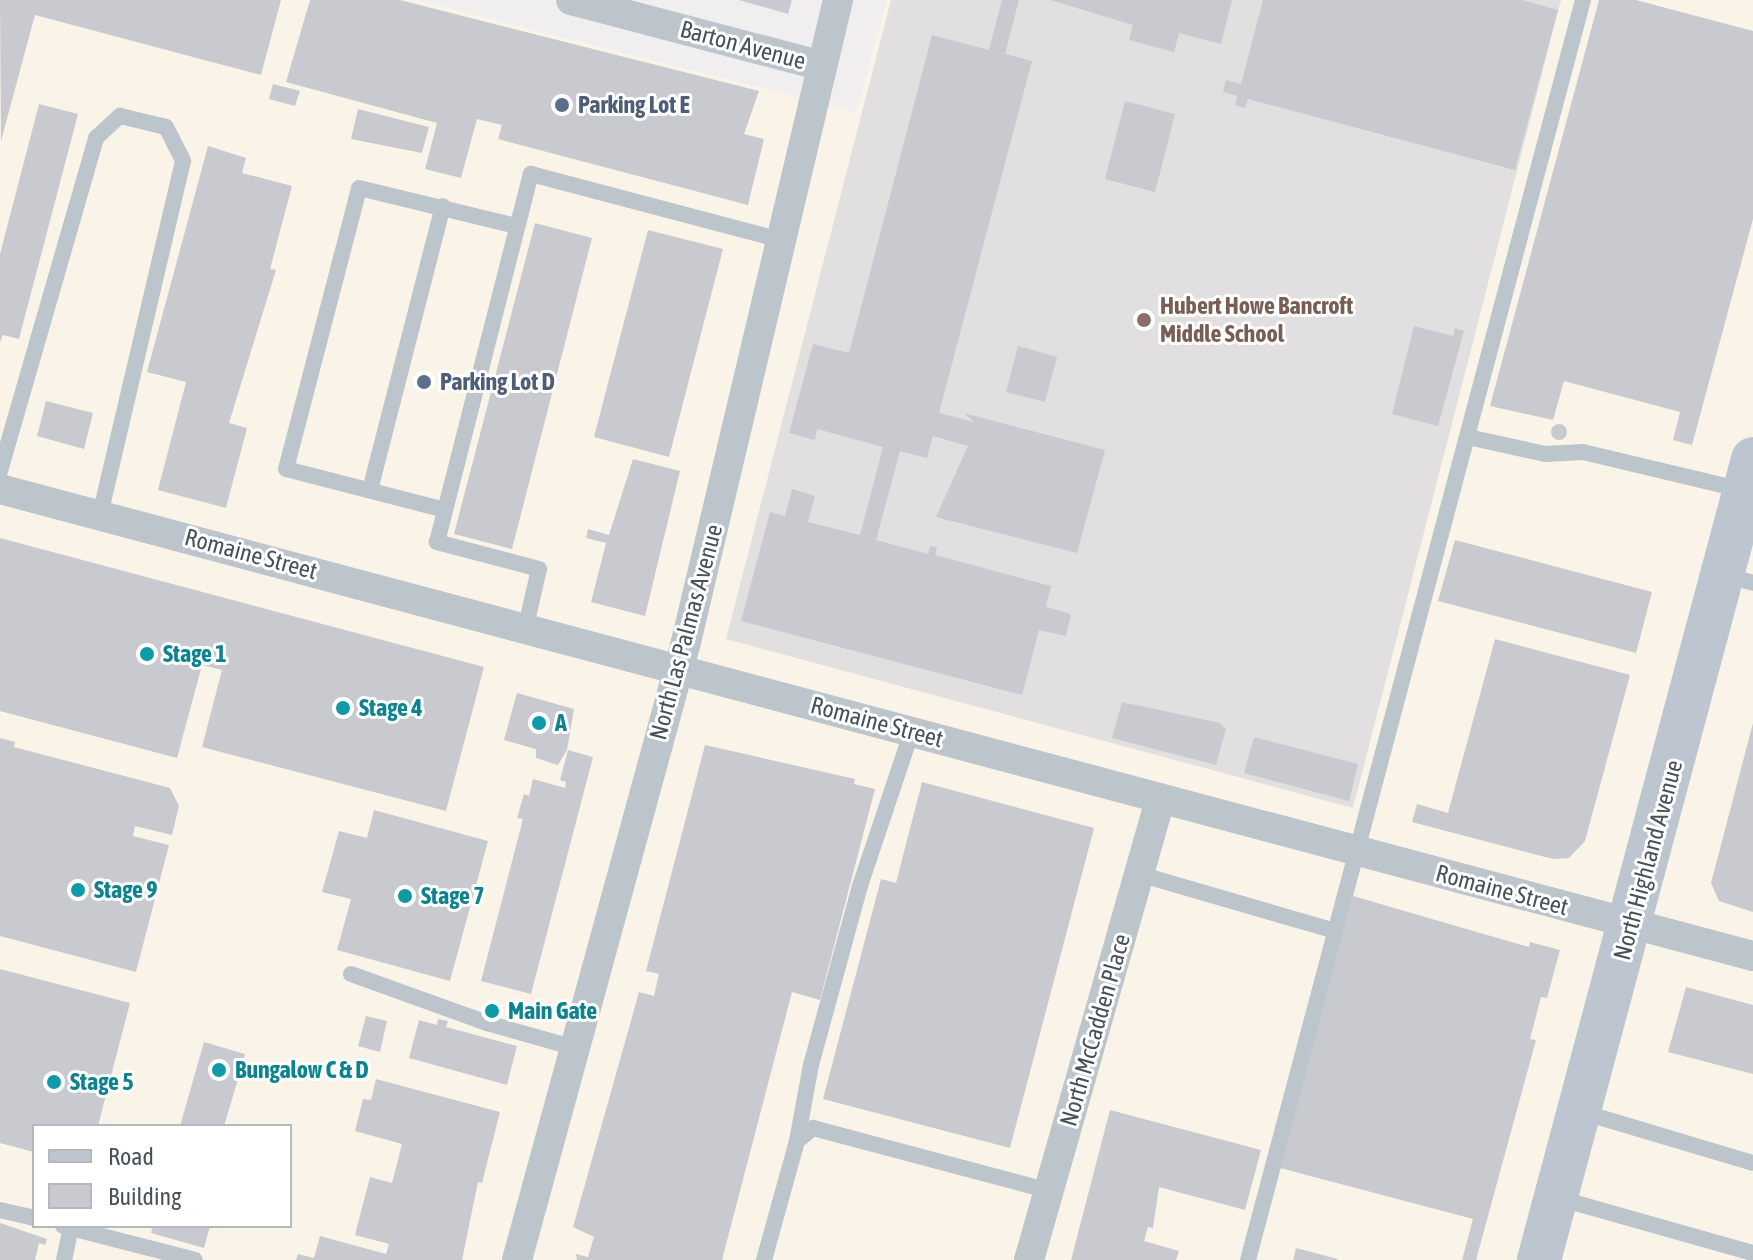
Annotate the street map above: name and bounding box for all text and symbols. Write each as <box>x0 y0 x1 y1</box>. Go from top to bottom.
street label: Barton Avenue <box>677 14 809 76</box>
place label: Parking Lot E <box>578 91 690 119</box>
marker: Parking Lot E <box>553 96 571 114</box>
place label: Hubert Howe Bancroft Middle School <box>1160 292 1353 348</box>
marker: Hubert Howe Bancroft Middle School <box>1135 311 1153 329</box>
place label: Parking Lot D <box>440 368 555 396</box>
marker: Parking Lot D <box>415 373 433 391</box>
street label: North Las Palmas Avenue <box>643 521 729 743</box>
street label: Romaine Street <box>182 523 320 585</box>
place label: Stage 1 <box>163 640 226 668</box>
marker: Stage 1 <box>138 645 156 663</box>
street label: Romaine Street <box>808 691 946 753</box>
place label: Stage 4 <box>359 694 422 722</box>
marker: Stage 4 <box>334 699 352 717</box>
place label: A <box>555 709 567 737</box>
marker: A <box>530 714 548 732</box>
street label: North Highland Avenue <box>1607 757 1689 963</box>
street label: Romaine Street <box>1433 859 1571 921</box>
place label: Stage 9 <box>94 876 157 904</box>
marker: Stage 9 <box>69 881 87 899</box>
place label: Stage 7 <box>421 882 484 910</box>
marker: Stage 7 <box>396 887 414 905</box>
street label: North McCadden Place <box>1054 931 1136 1129</box>
place label: Main Gate <box>508 997 597 1025</box>
marker: Main Gate <box>483 1002 501 1020</box>
place label: Bungalow C & D <box>235 1056 369 1084</box>
marker: Bungalow C & D <box>210 1061 228 1079</box>
place label: Stage 5 <box>70 1068 133 1096</box>
marker: Stage 5 <box>45 1073 63 1091</box>
legend <box>32 1124 292 1228</box>
text: Road <box>108 1143 154 1170</box>
text: Building <box>108 1183 181 1210</box>

